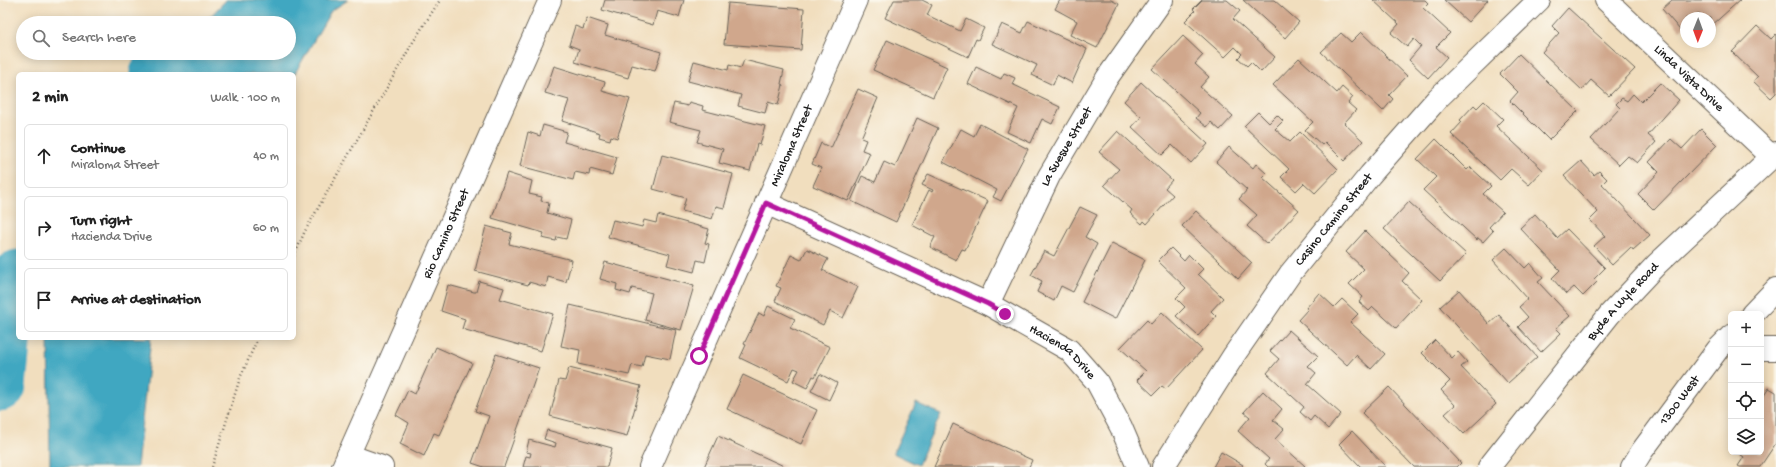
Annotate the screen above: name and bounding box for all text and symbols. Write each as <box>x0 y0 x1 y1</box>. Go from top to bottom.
north arrow <box>1680 12 1716 48</box>
search box <box>16 16 296 60</box>
icon: search <box>30 27 52 49</box>
text: Search here <box>62 29 136 47</box>
street label: Linda Vista Drive <box>1651 42 1727 115</box>
text: 2 min <box>32 88 68 108</box>
text: Walk · 100 m <box>211 91 280 106</box>
street label: Miraloma Street <box>767 101 817 189</box>
street label: La Suesue Street <box>1038 103 1096 189</box>
text: Continue <box>71 140 125 158</box>
icon: ahead <box>33 145 55 167</box>
text: 40 m <box>253 149 279 164</box>
text: Miraloma Street <box>71 158 158 173</box>
street label: Casino Camino Street <box>1292 169 1377 269</box>
street label: Rio Camino Street <box>420 185 473 281</box>
text: Turn right <box>71 212 131 230</box>
icon: right <box>33 217 55 239</box>
text: 60 m <box>253 221 279 236</box>
text: Hacienda Drive <box>71 230 152 245</box>
street label: Byde A Wyle Road <box>1584 258 1663 345</box>
icon: arrive <box>33 289 55 311</box>
text: Arrive at destination <box>71 291 201 309</box>
route end <box>996 305 1014 323</box>
map controls <box>1728 311 1764 455</box>
button: + <box>1728 311 1764 347</box>
street label: Hacienda Drive <box>1027 321 1099 383</box>
route start <box>690 347 708 365</box>
button: − <box>1728 347 1764 383</box>
street label: 1300 West <box>1656 371 1704 429</box>
button: locate <box>1728 383 1764 419</box>
button: layers <box>1728 419 1764 455</box>

